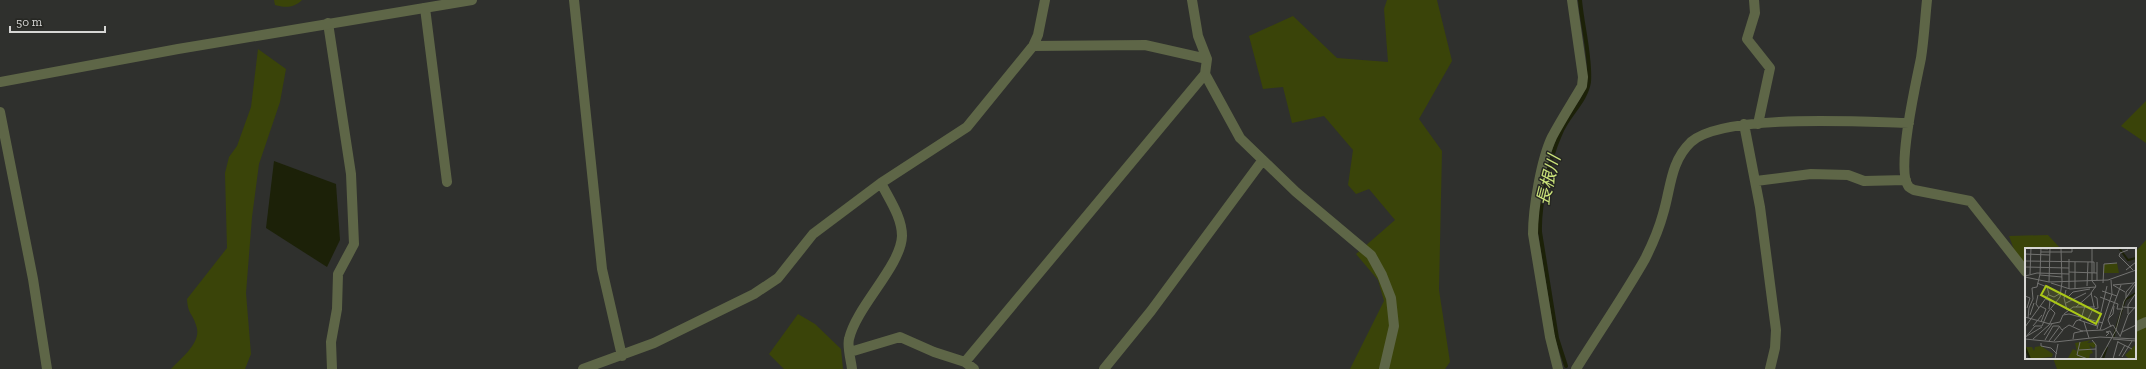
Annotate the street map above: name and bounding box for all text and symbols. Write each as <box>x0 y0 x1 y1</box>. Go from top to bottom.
scale bar <box>10 8 105 34</box>
text: 50 m <box>16 15 43 29</box>
water label: 長根川 <box>1532 151 1564 207</box>
inset map <box>2025 248 2136 359</box>

